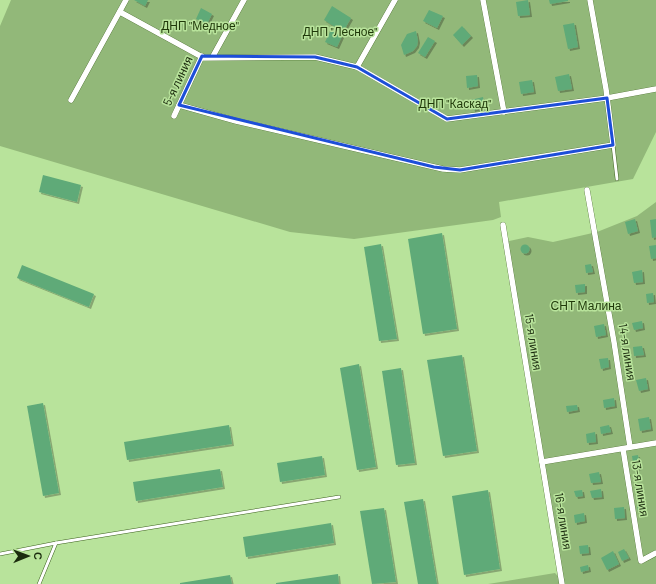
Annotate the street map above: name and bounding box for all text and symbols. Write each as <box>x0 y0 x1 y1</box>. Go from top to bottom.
park label: ДНП "Медное" <box>161 18 239 33</box>
park label: ДНП "Лесное" <box>303 24 377 39</box>
street label: 5-я линия <box>159 53 195 108</box>
park label: ДНП "Каскад" <box>419 96 491 111</box>
park label: СНТ Малина <box>551 298 622 312</box>
street label: 15-я линия <box>523 312 545 371</box>
street label: 14-я линия <box>617 322 639 382</box>
street label: 13-я линия <box>630 458 652 517</box>
street label: 16-я линия <box>553 491 575 550</box>
north arrow <box>8 536 48 576</box>
text: С <box>32 552 45 560</box>

